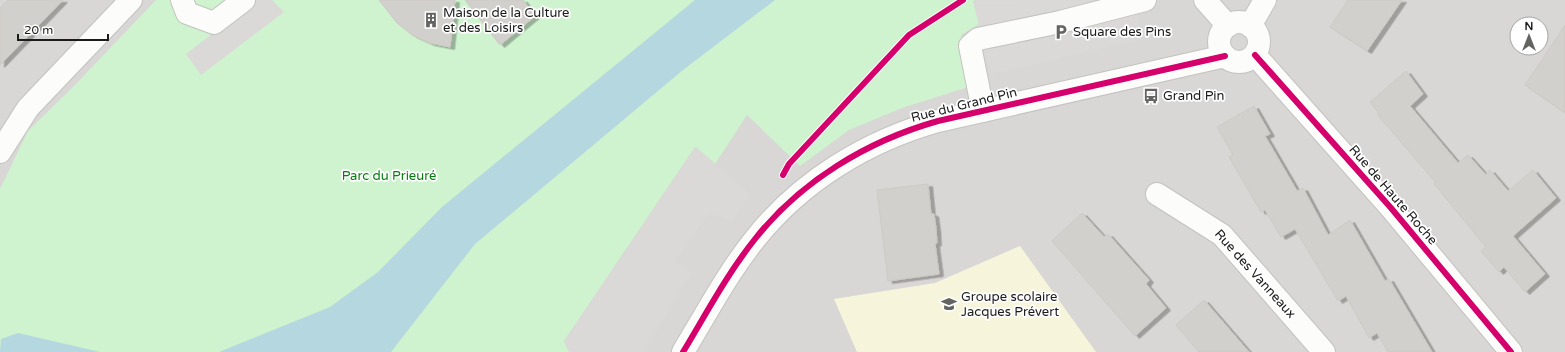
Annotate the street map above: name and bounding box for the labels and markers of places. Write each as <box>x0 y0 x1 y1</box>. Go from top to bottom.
place label: Maison de la Culture et des Loisirs <box>443 5 569 36</box>
building icon: Maison de la Culture et des Loisirs <box>422 11 440 29</box>
parking icon: Square des Pins <box>1052 23 1070 41</box>
place label: Square des Pins <box>1073 24 1171 40</box>
bus stop icon: Grand Pin <box>1142 87 1160 105</box>
place label: Grand Pin <box>1163 88 1224 104</box>
place label: Groupe scolaire Jacques Prévert <box>961 289 1059 320</box>
school or university icon: Groupe scolaire Jacques Prévert <box>940 295 958 313</box>

